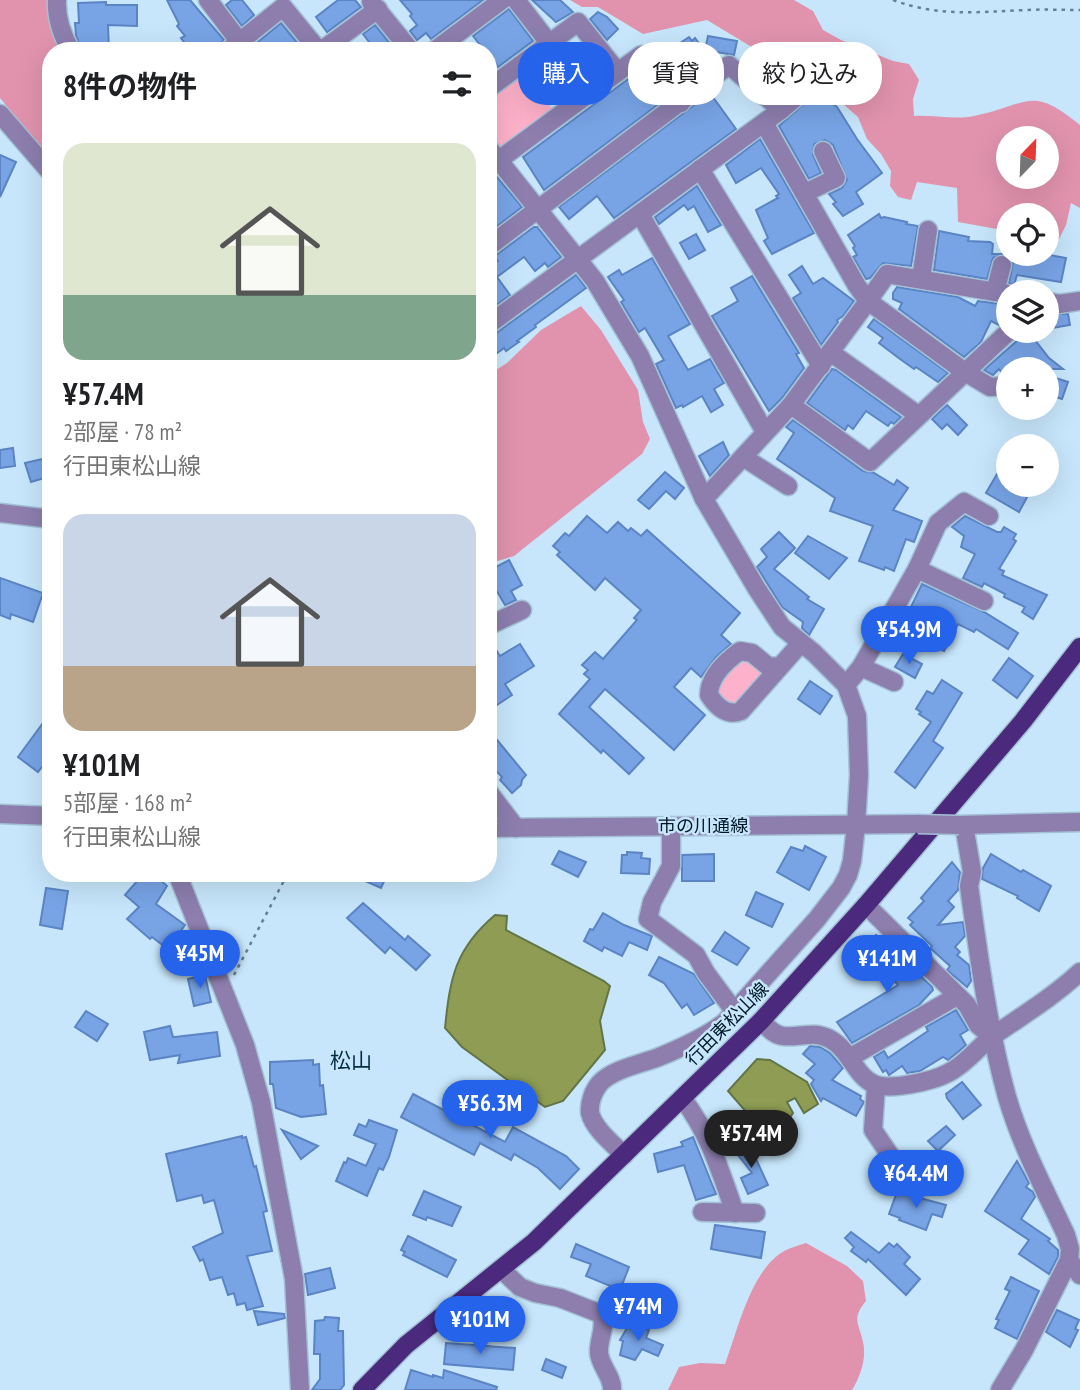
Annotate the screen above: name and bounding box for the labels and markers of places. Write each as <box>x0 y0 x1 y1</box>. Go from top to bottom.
pin: ¥54.9M <box>852 606 966 666</box>
pin: ¥45M <box>159 930 241 990</box>
pin: ¥141M <box>838 936 936 995</box>
pin: ¥56.3M <box>433 1080 547 1140</box>
pin: ¥57.4M <box>694 1110 808 1170</box>
pin: ¥64.4M <box>859 1150 973 1210</box>
pin: ¥74M <box>597 1284 679 1343</box>
pin: ¥101M <box>431 1296 529 1356</box>

